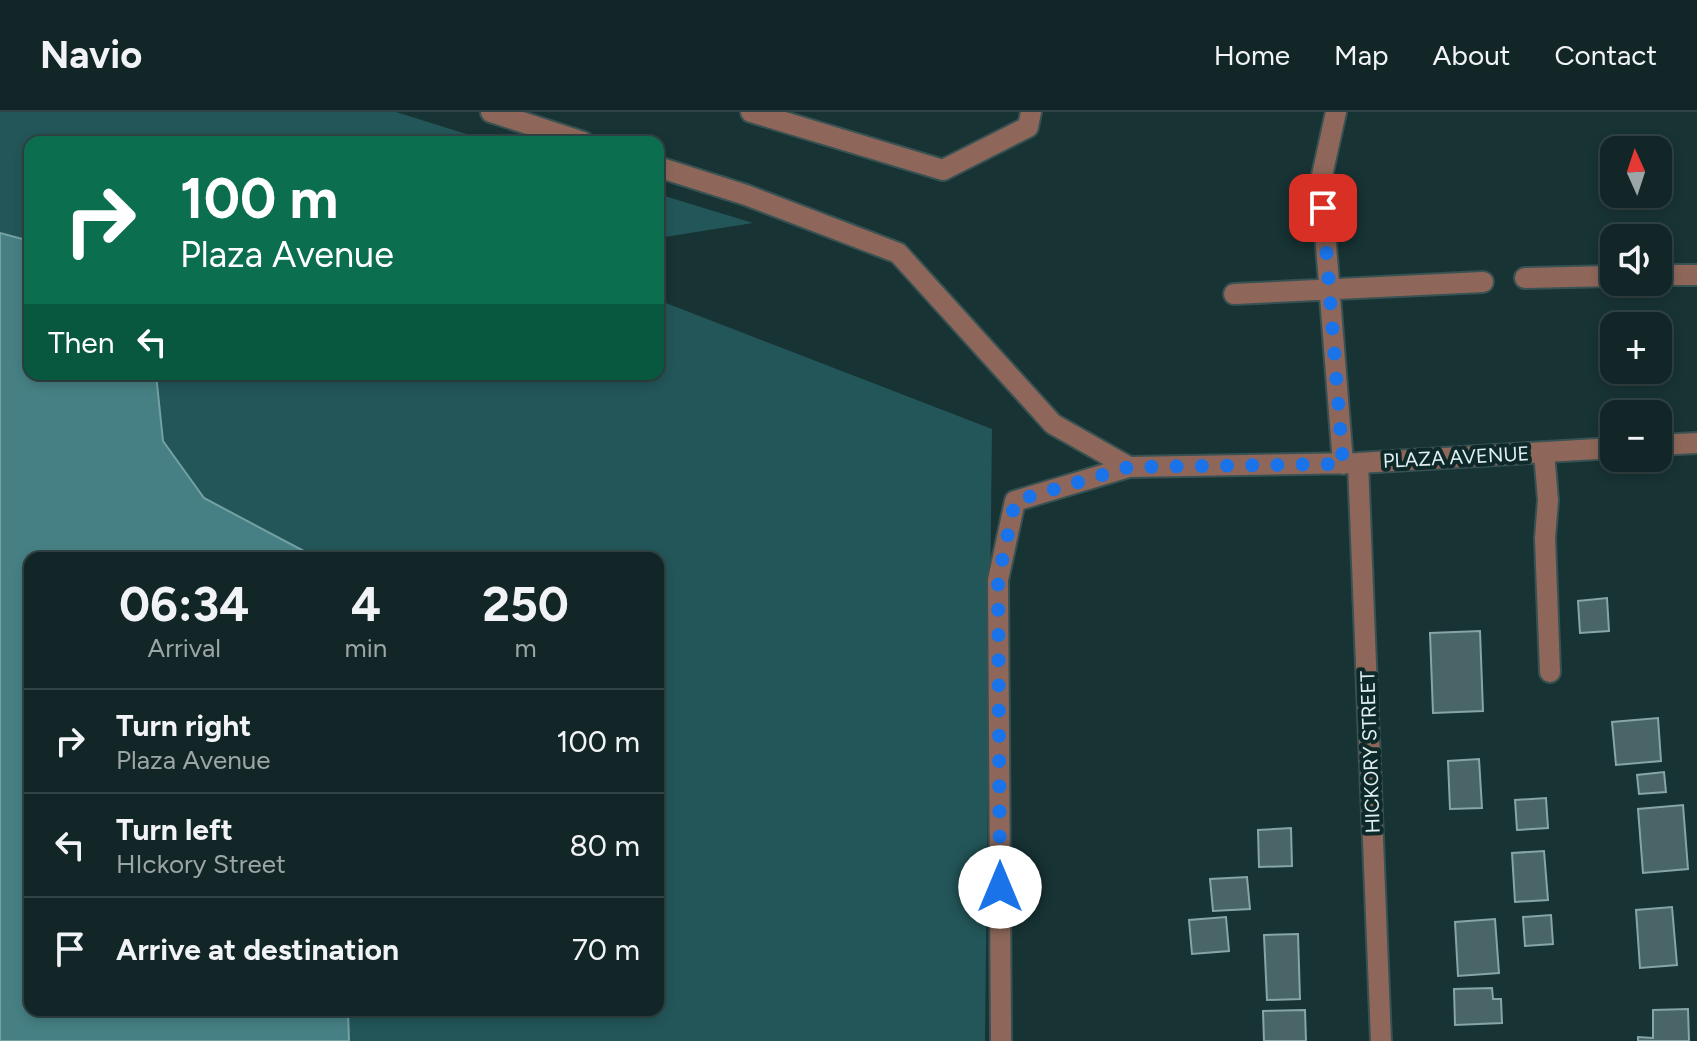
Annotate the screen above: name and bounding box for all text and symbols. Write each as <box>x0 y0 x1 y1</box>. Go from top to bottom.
text: Navio <box>40 32 142 78</box>
text: Home <box>1214 38 1290 72</box>
text: Map <box>1334 38 1389 72</box>
text: About <box>1433 38 1510 72</box>
text: Contact <box>1554 38 1657 72</box>
north arrow <box>1600 136 1672 208</box>
map controls <box>1600 136 1672 472</box>
text: 100 m <box>180 165 338 232</box>
icon: right <box>48 168 152 272</box>
pin <box>1289 174 1357 242</box>
icon: arrive <box>1301 186 1345 230</box>
button: sound <box>1600 224 1672 296</box>
text: Plaza Avenue <box>180 233 394 276</box>
button: + <box>1600 312 1672 384</box>
icon: left <box>130 320 174 364</box>
text: Then <box>48 324 114 361</box>
button: − <box>1600 400 1672 472</box>
street label: PLAZA AVENUE <box>1382 441 1530 473</box>
text: 06:34 <box>119 575 249 633</box>
text: 4 <box>351 575 381 633</box>
text: 250 <box>482 575 569 633</box>
text: Arrival <box>148 632 221 664</box>
text: min <box>345 632 387 664</box>
text: m <box>515 632 537 664</box>
street label: HICKORY STREET <box>1355 670 1385 834</box>
text: Turn right <box>116 707 251 744</box>
icon: right <box>48 719 92 763</box>
text: 100 m <box>556 723 640 760</box>
text: Plaza Avenue <box>116 744 270 776</box>
text: Turn left <box>116 811 233 848</box>
icon: left <box>48 823 92 867</box>
text: 80 m <box>569 827 640 864</box>
position arrow <box>958 845 1042 929</box>
text: HIckory Street <box>116 848 286 880</box>
icon: arrive <box>48 927 92 971</box>
text: Arrive at destination <box>116 931 399 968</box>
text: 70 m <box>572 931 640 968</box>

